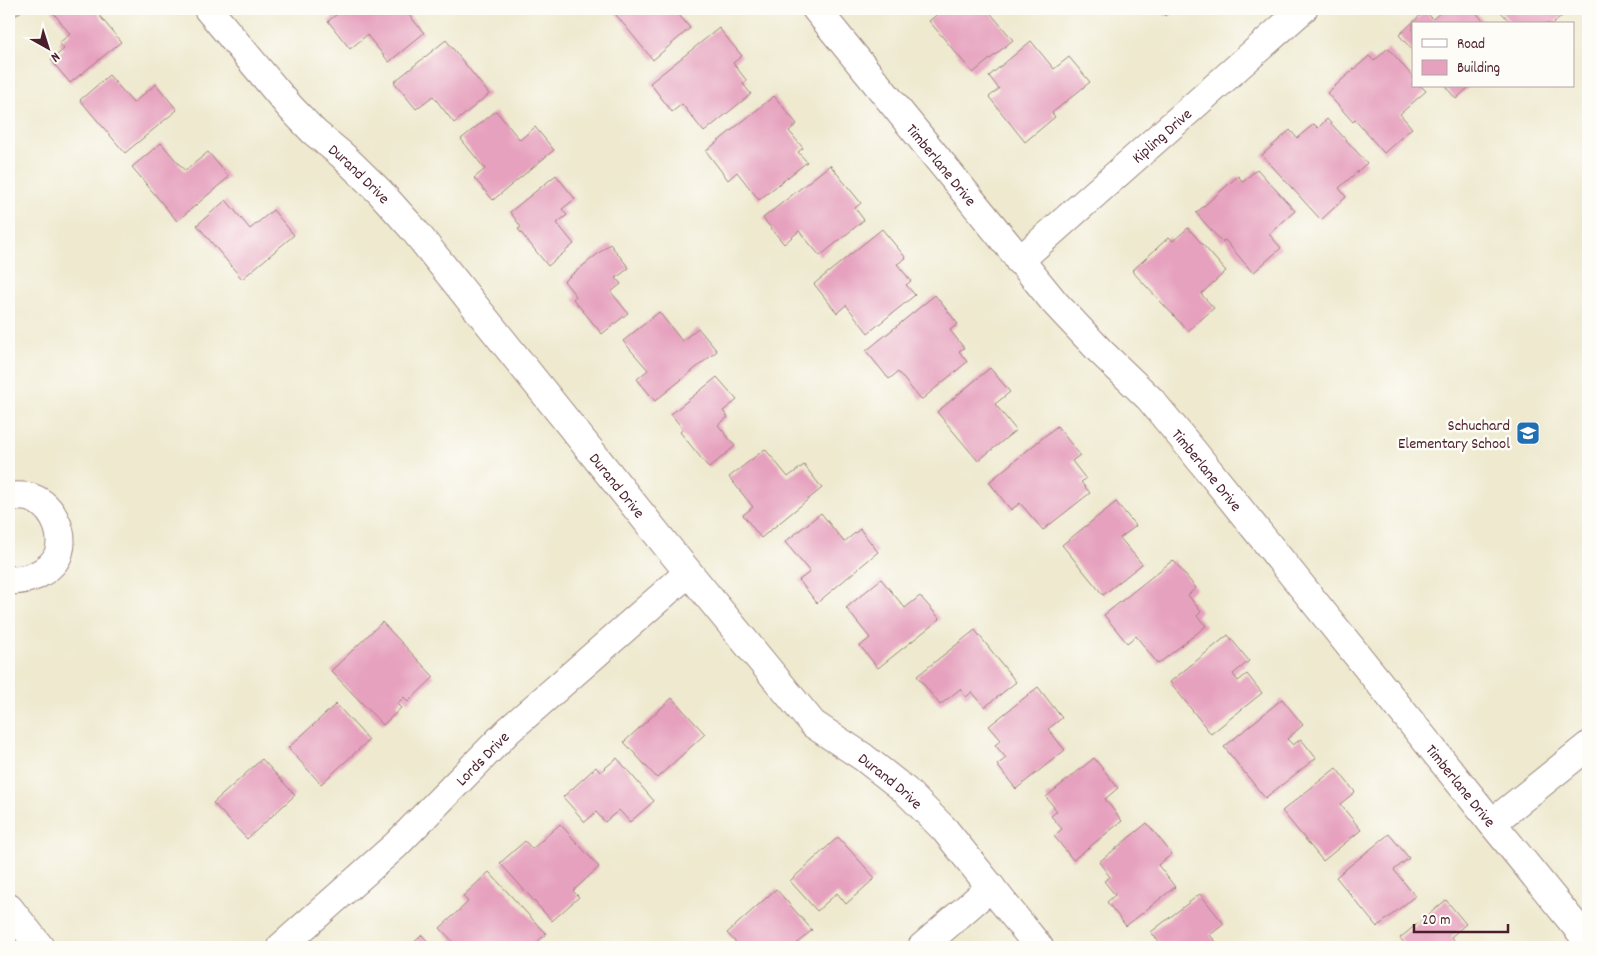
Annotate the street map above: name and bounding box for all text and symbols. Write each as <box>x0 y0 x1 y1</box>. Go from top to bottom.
north arrow <box>22 22 72 72</box>
legend <box>1412 22 1574 88</box>
text: Road <box>1457 34 1485 56</box>
text: N <box>46 47 64 67</box>
text: Building <box>1457 58 1500 80</box>
street label: Kipling Drive <box>1128 104 1198 170</box>
street label: Timberlane Drive <box>900 119 981 212</box>
street label: Durand Drive <box>323 139 394 210</box>
place label: Schuchard Elementary School <box>1398 415 1510 456</box>
school or university icon: Schuchard Elementary School <box>1515 420 1541 446</box>
street label: Timberlane Drive <box>1165 425 1246 517</box>
street label: Durand Drive <box>583 449 649 524</box>
street label: Lords Drive <box>451 727 516 792</box>
street label: Timberlane Drive <box>1419 740 1500 833</box>
street label: Durand Drive <box>852 748 927 815</box>
scale bar <box>1414 901 1508 933</box>
text: 20 m <box>1422 910 1450 932</box>

